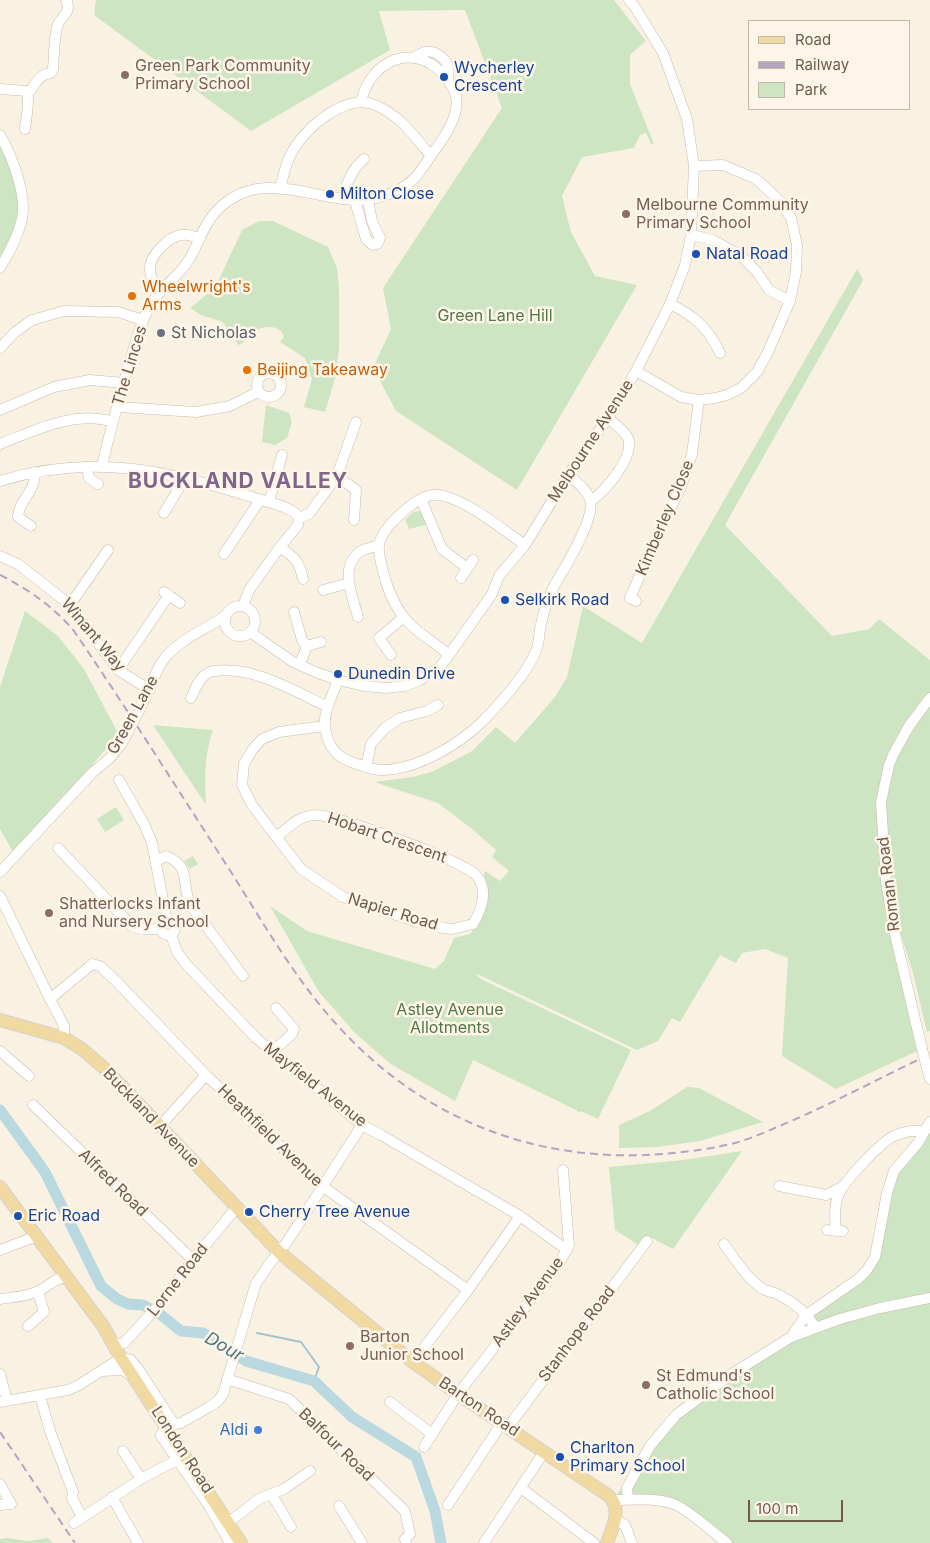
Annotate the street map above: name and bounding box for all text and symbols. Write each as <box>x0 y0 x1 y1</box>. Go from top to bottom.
legend <box>748 20 910 110</box>
text: Road <box>795 30 831 49</box>
text: Railway <box>795 55 849 74</box>
place label: Green Park Community Primary School <box>135 56 311 94</box>
place label: Wycherley Crescent <box>454 58 535 96</box>
marker: Green Park Community Primary School <box>119 69 131 81</box>
marker: Wycherley Crescent <box>438 71 450 83</box>
text: Park <box>795 80 827 99</box>
place label: Milton Close <box>340 184 434 204</box>
marker: Milton Close <box>324 188 336 200</box>
place label: Melbourne Community Primary School <box>636 195 809 233</box>
marker: Melbourne Community Primary School <box>620 208 632 220</box>
place label: Natal Road <box>706 244 788 264</box>
marker: Natal Road <box>690 248 702 260</box>
place label: Wheelwright's Arms <box>142 277 251 315</box>
marker: Wheelwright's Arms <box>126 290 138 302</box>
park label: Green Lane Hill <box>437 306 553 326</box>
place label: St Nicholas <box>171 323 256 343</box>
street label: The Linces <box>109 324 151 408</box>
marker: St Nicholas <box>155 327 167 339</box>
place label: Beijing Takeaway <box>257 360 388 380</box>
marker: Beijing Takeaway <box>241 364 253 376</box>
street label: Melbourne Avenue <box>544 376 638 506</box>
street label: Kimberley Close <box>632 457 698 579</box>
district label: BUCKLAND VALLEY <box>126 469 350 495</box>
place label: Selkirk Road <box>515 590 609 610</box>
street label: Winant Way <box>57 594 129 676</box>
marker: Selkirk Road <box>499 594 511 606</box>
place label: Dunedin Drive <box>348 664 455 684</box>
marker: Dunedin Drive <box>332 668 344 680</box>
street label: Green Lane <box>103 672 163 758</box>
street label: Hobart Crescent <box>325 809 449 867</box>
street label: Roman Road <box>874 836 904 932</box>
street label: Napier Road <box>346 889 440 935</box>
place label: Shatterlocks Infant and Nursery School <box>59 894 209 932</box>
marker: Shatterlocks Infant and Nursery School <box>43 907 55 919</box>
park label: Astley Avenue Allotments <box>396 1000 504 1038</box>
street label: Mayfield Avenue <box>259 1039 371 1131</box>
street label: Buckland Avenue <box>99 1064 203 1172</box>
street label: Heathfield Avenue <box>213 1081 327 1191</box>
street label: Alfred Road <box>74 1145 152 1221</box>
place label: Cherry Tree Avenue <box>259 1202 410 1222</box>
place label: Eric Road <box>28 1206 100 1226</box>
marker: Cherry Tree Avenue <box>243 1206 255 1218</box>
marker: Eric Road <box>12 1210 24 1222</box>
street label: Lorne Road <box>144 1240 212 1320</box>
street label: Astley Avenue <box>488 1253 568 1351</box>
street label: Stanhope Road <box>535 1282 619 1386</box>
water label: Dour <box>201 1327 247 1367</box>
place label: Barton Junior School <box>360 1327 464 1365</box>
marker: Barton Junior School <box>344 1340 356 1352</box>
place label: St Edmund's Catholic School <box>656 1366 774 1404</box>
street label: Barton Road <box>435 1373 523 1441</box>
marker: St Edmund's Catholic School <box>640 1379 652 1391</box>
street label: London Road <box>147 1403 217 1497</box>
street label: Balfour Road <box>294 1404 378 1486</box>
place label: Aldi <box>219 1420 248 1440</box>
marker: Aldi <box>252 1424 264 1436</box>
place label: Charlton Primary School <box>570 1438 685 1476</box>
marker: Charlton Primary School <box>554 1451 566 1463</box>
scale bar <box>750 1490 845 1522</box>
text: 100 m <box>756 1499 798 1518</box>

